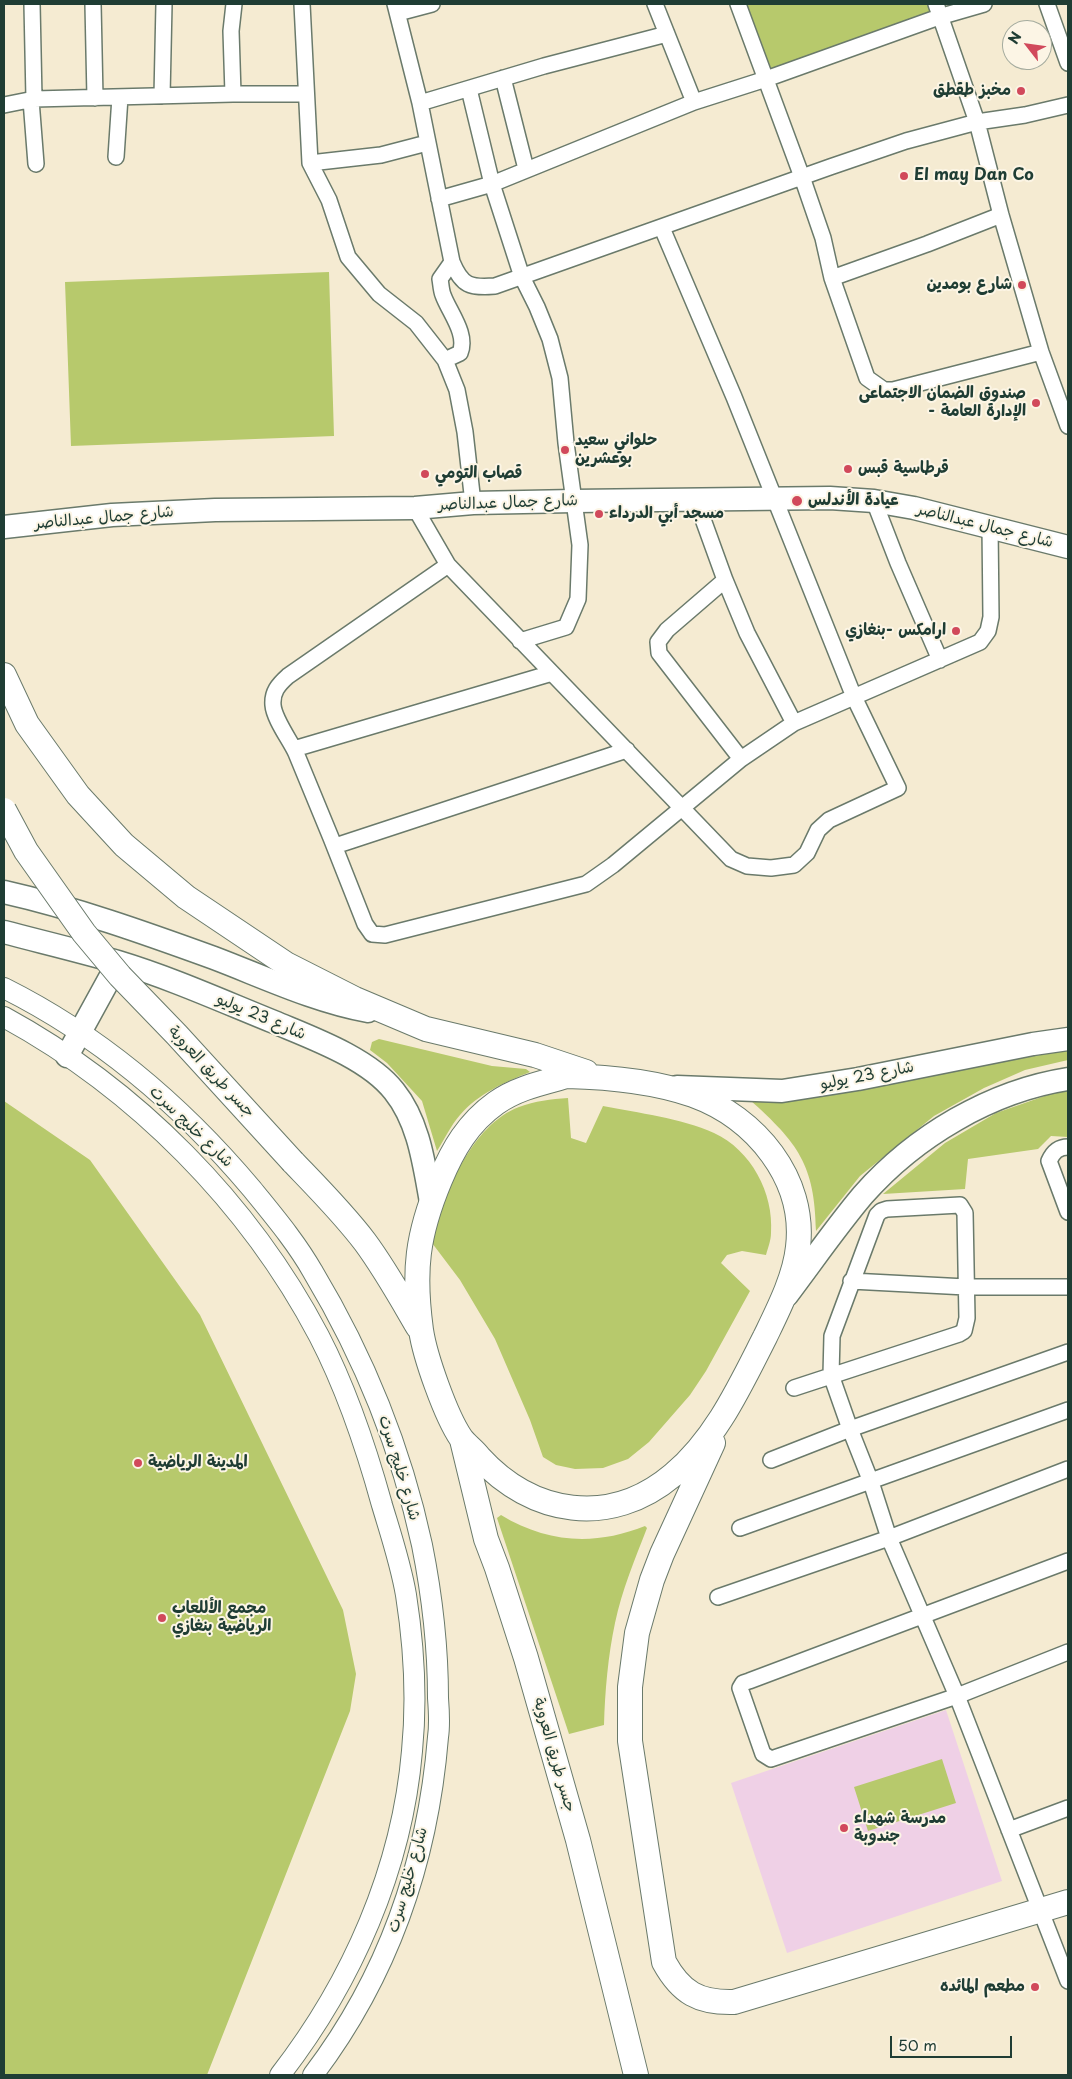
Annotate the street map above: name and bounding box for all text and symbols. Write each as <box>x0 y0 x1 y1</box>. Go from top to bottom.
north arrow <box>1002 20 1052 70</box>
text: N <box>1003 28 1026 48</box>
place label: مخبز طقطق <box>933 81 1011 101</box>
marker: مخبز طقطق <box>1015 85 1027 97</box>
place label: El may Dan Co <box>914 166 1034 186</box>
marker: El may Dan Co <box>898 170 910 182</box>
place label: شارع بومدين <box>927 275 1012 295</box>
marker: شارع بومدين <box>1016 279 1028 291</box>
place label: صندوق الضمان الاجتماعى - الإدارة العامة <box>859 384 1026 422</box>
marker: صندوق الضمان الاجتماعى - الإدارة العامة <box>1030 397 1042 409</box>
place label: حلواني سعيد بوعشرين <box>575 431 657 469</box>
marker: حلواني سعيد بوعشرين <box>559 444 571 456</box>
place label: قرطاسية قبس <box>858 459 949 479</box>
marker: قرطاسية قبس <box>842 463 854 475</box>
place label: قصاب التومي <box>435 464 522 484</box>
marker: قصاب التومي <box>419 468 431 480</box>
street label: شارع جمال عبدالناصر <box>438 491 578 515</box>
place label: عيادة الأندلس <box>808 491 898 511</box>
marker: عيادة الأندلس <box>790 494 804 508</box>
street label: شارع جمال عبدالناصر <box>915 500 1055 552</box>
street label: شارع جمال عبدالناصر <box>33 502 175 534</box>
place label: مسجد أبي الدرداء <box>609 504 724 524</box>
marker: مسجد أبي الدرداء <box>593 508 605 520</box>
place label: ارامكس -بنغازي <box>845 621 946 641</box>
marker: ارامكس -بنغازي <box>950 625 962 637</box>
street label: شارع 23 يوليو <box>213 990 309 1044</box>
street label: جسر طريق العروبة <box>164 1022 258 1122</box>
street label: شارع 23 يوليو <box>818 1057 916 1095</box>
street label: شارع خليج سرت <box>145 1082 237 1172</box>
street label: شارع خليج سرت <box>374 1413 424 1523</box>
place label: المدينة الرياضية <box>148 1453 248 1473</box>
marker: المدينة الرياضية <box>132 1457 144 1469</box>
place label: مجمع الأللعاب الرياضية بنغازي <box>172 1599 271 1637</box>
marker: مجمع الأللعاب الرياضية بنغازي <box>156 1612 168 1624</box>
street label: جسر طريق العروبة <box>528 1695 580 1815</box>
place label: مدرسة شهداء جندوبة <box>854 1809 946 1847</box>
marker: مدرسة شهداء جندوبة <box>838 1822 850 1834</box>
street label: شارع خليج سرت <box>384 1825 432 1935</box>
place label: مطعم المائده <box>940 1977 1025 1997</box>
marker: مطعم المائده <box>1029 1981 1041 1993</box>
scale bar <box>892 2026 1014 2058</box>
text: 50 m <box>898 2033 937 2056</box>

